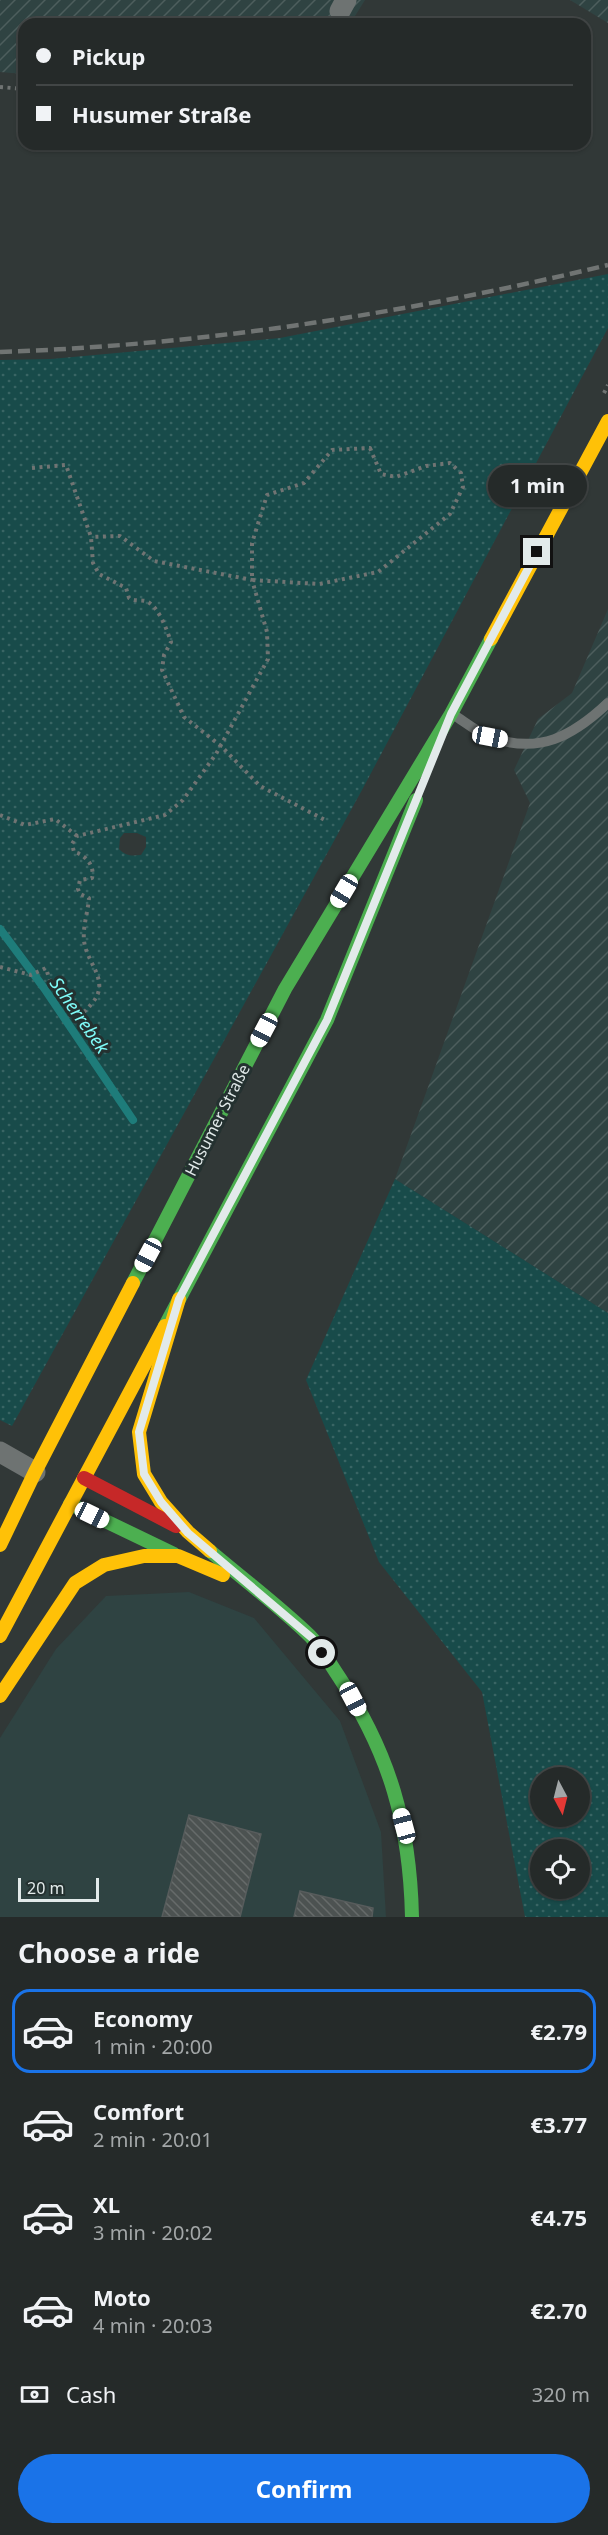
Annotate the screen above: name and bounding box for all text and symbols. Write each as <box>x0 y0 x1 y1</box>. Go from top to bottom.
text: Pickup <box>72 41 145 71</box>
text: Husumer Straße <box>72 99 251 129</box>
callout: 1 min <box>488 465 586 507</box>
text: 1 min <box>510 472 565 499</box>
route end <box>523 538 550 565</box>
car <box>471 725 509 749</box>
car <box>327 871 361 911</box>
water label: Scherrebek <box>45 972 116 1059</box>
car <box>248 1010 280 1050</box>
street label: Husumer Straße <box>179 1060 255 1180</box>
car <box>132 1235 164 1275</box>
car <box>72 1499 112 1531</box>
route start <box>308 1639 335 1666</box>
car <box>337 1679 369 1719</box>
north arrow <box>530 1767 590 1827</box>
map controls <box>530 1767 590 1899</box>
car <box>391 1806 417 1846</box>
button: locate <box>530 1839 590 1899</box>
scale bar <box>18 1875 99 1902</box>
text: 20 m <box>27 1877 64 1899</box>
text: Choose a ride <box>18 1934 200 1971</box>
text: Economy <box>93 2003 192 2033</box>
icon: car <box>21 2004 75 2058</box>
text: €2.79 <box>530 2016 587 2046</box>
text: 1 min · 20:00 <box>93 2033 213 2060</box>
text: Comfort <box>93 2096 184 2126</box>
icon: car <box>21 2097 75 2151</box>
text: €3.77 <box>530 2109 587 2139</box>
text: 2 min · 20:01 <box>93 2126 213 2153</box>
text: XL <box>93 2189 120 2219</box>
icon: car <box>21 2190 75 2244</box>
text: €4.75 <box>530 2202 587 2232</box>
text: 3 min · 20:02 <box>93 2219 213 2246</box>
text: Moto <box>93 2282 151 2312</box>
icon: car <box>21 2283 75 2337</box>
text: €2.70 <box>530 2295 587 2325</box>
text: 4 min · 20:03 <box>93 2312 213 2339</box>
icon: cash <box>18 2378 51 2411</box>
text: Cash <box>66 2379 116 2409</box>
text: 320 m <box>532 2381 590 2408</box>
button: Confirm <box>18 2454 590 2523</box>

